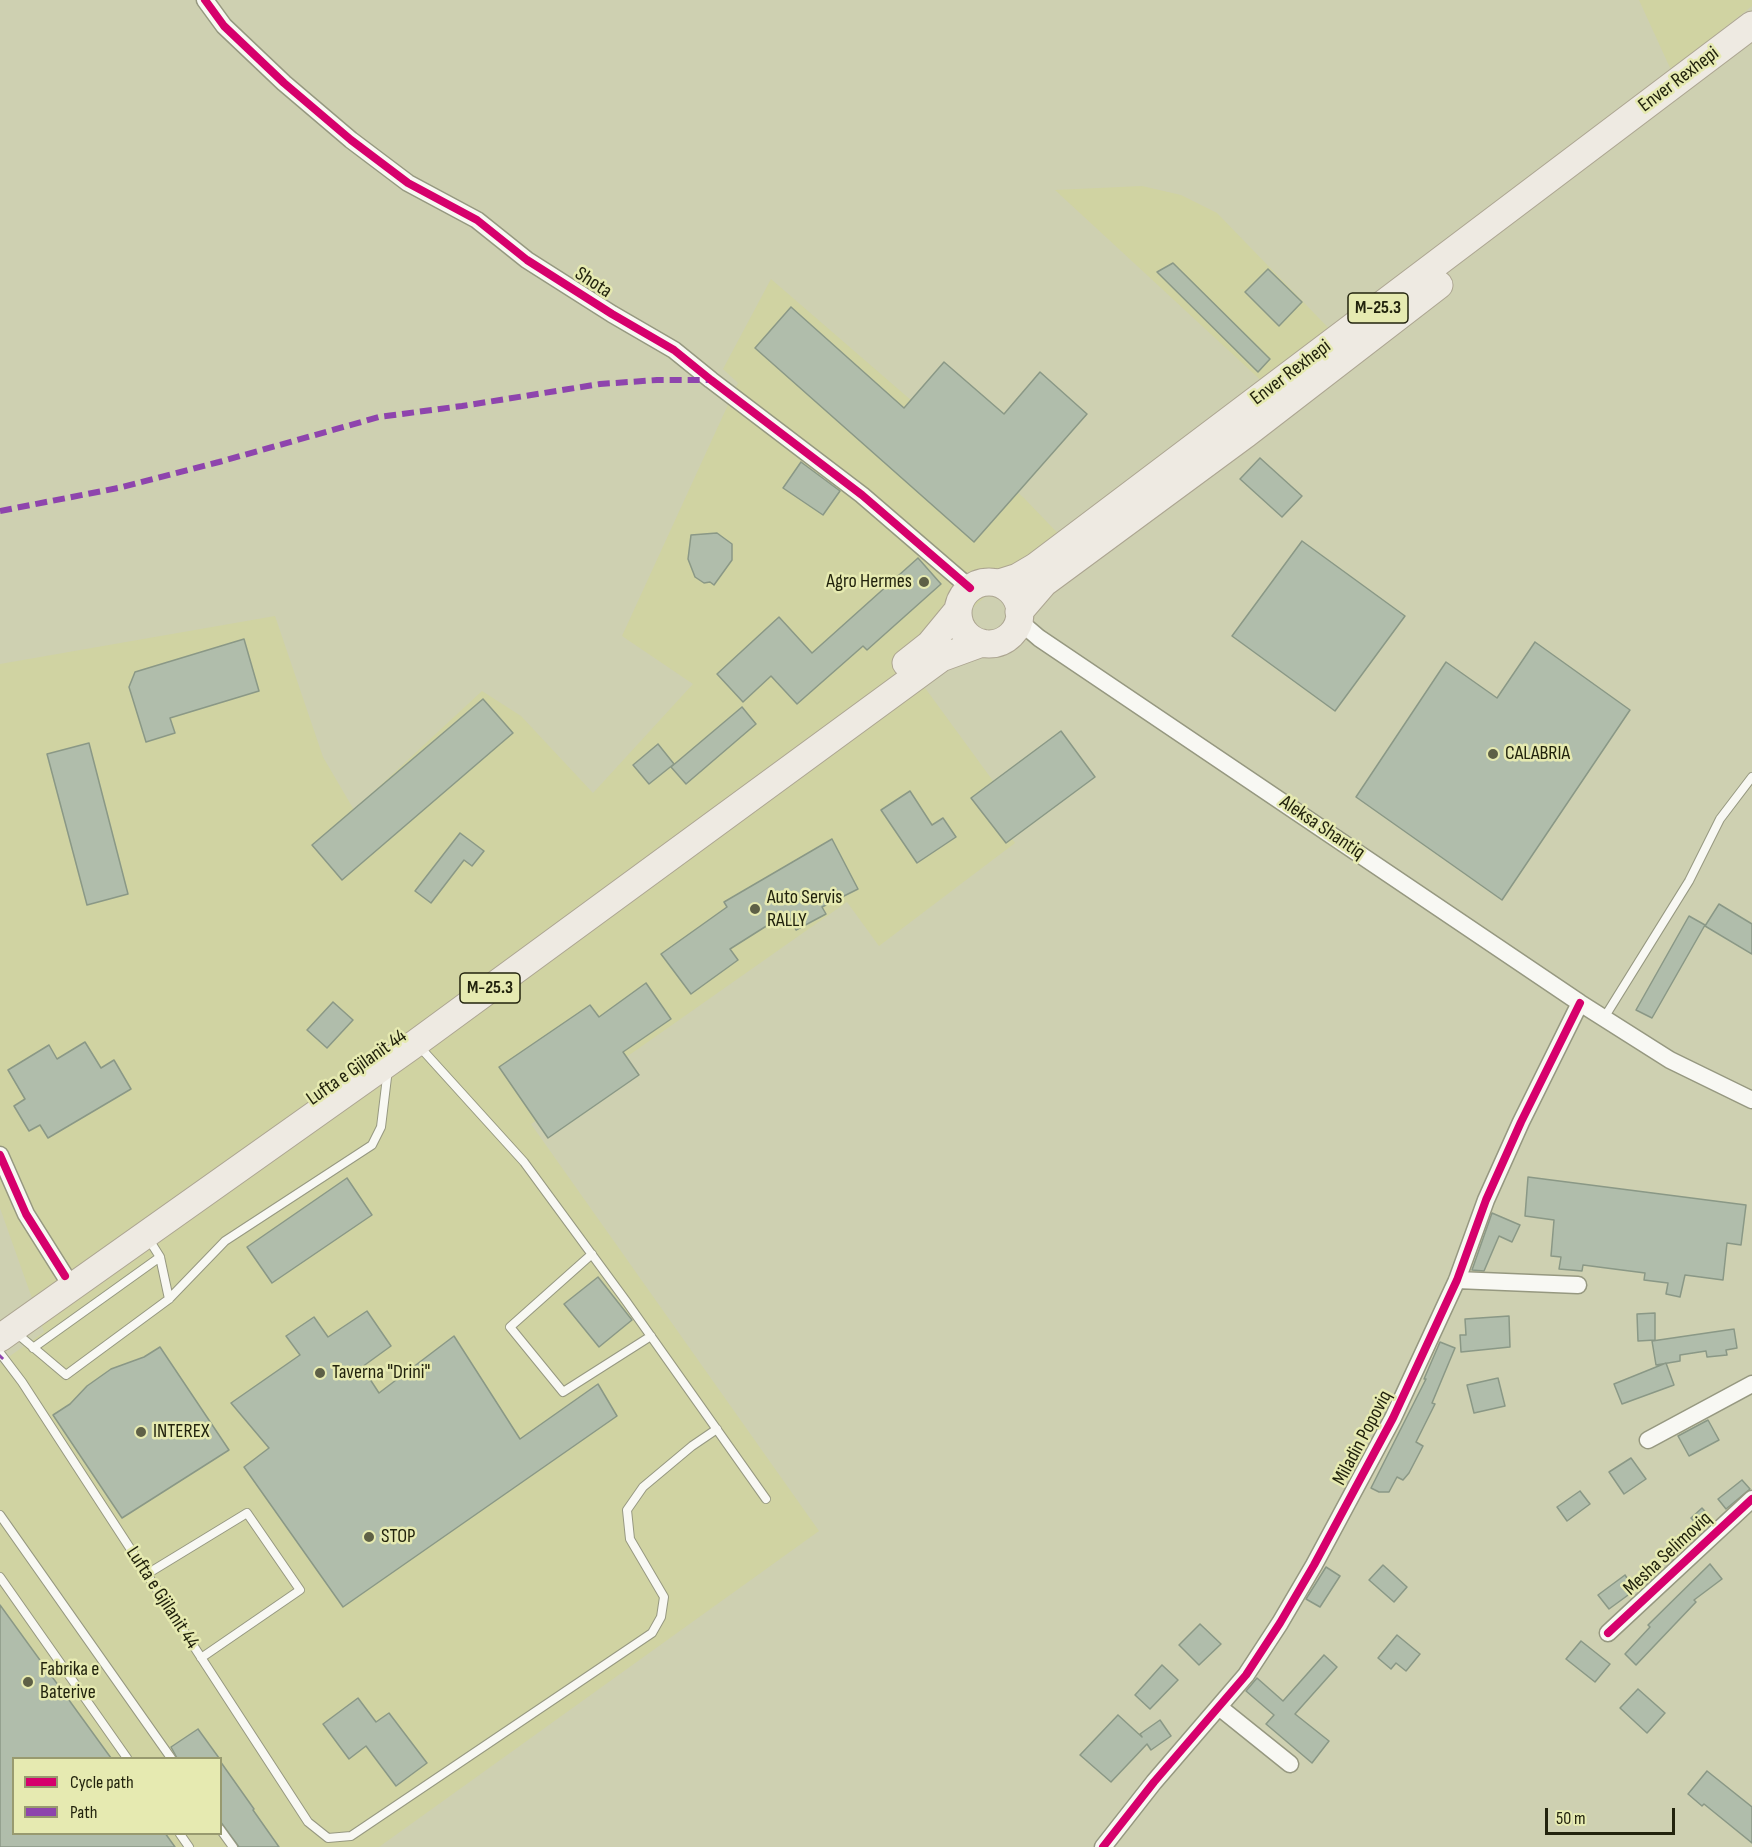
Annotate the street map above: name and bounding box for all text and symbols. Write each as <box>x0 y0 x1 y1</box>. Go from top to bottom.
street label: Enver Rexhepi <box>1634 42 1724 118</box>
street label: Shota <box>570 262 616 304</box>
road number: M-25.3 <box>1348 293 1408 323</box>
street label: Enver Rexhepi <box>1246 335 1336 411</box>
place label: Agro Hermes <box>826 570 912 594</box>
marker: Agro Hermes <box>917 575 931 589</box>
place label: CALABRIA <box>1505 742 1570 766</box>
marker: CALABRIA <box>1486 747 1500 761</box>
street label: Aleksa Shantiq <box>1275 791 1369 865</box>
place label: Auto Servis RALLY <box>767 886 842 933</box>
marker: Auto Servis RALLY <box>748 902 762 916</box>
road number: M-25.3 <box>460 973 520 1003</box>
street label: Lufta e Gjilanit 44 <box>302 1025 412 1111</box>
place label: Taverna "Drini" <box>332 1361 430 1385</box>
marker: Taverna "Drini" <box>313 1366 327 1380</box>
street label: Miladin Popoviq <box>1328 1387 1398 1489</box>
place label: INTEREX <box>153 1420 210 1444</box>
marker: INTEREX <box>134 1425 148 1439</box>
street label: Mesha Selimoviq <box>1619 1507 1717 1601</box>
place label: STOP <box>381 1525 415 1549</box>
marker: STOP <box>362 1530 376 1544</box>
street label: Lufta e Gjilanit 44 <box>120 1543 204 1653</box>
place label: Fabrika e Baterive <box>40 1658 99 1705</box>
marker: Fabrika e Baterive <box>21 1675 35 1689</box>
legend <box>12 1757 222 1835</box>
text: Cycle path <box>70 1772 134 1793</box>
scale bar <box>1548 1796 1678 1834</box>
text: Path <box>70 1802 98 1823</box>
text: 50 m <box>1556 1808 1586 1829</box>

